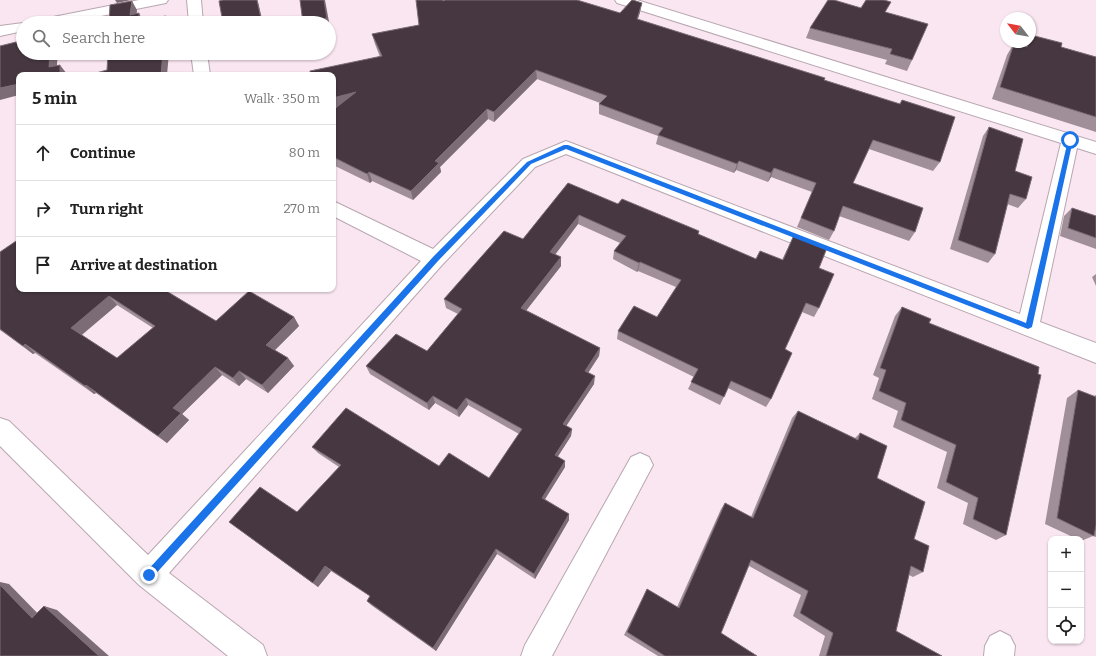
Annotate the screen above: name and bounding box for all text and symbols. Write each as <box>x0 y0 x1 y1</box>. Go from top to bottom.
north arrow <box>1000 12 1036 48</box>
search box <box>16 16 336 60</box>
icon: search <box>30 27 52 49</box>
text: Search here <box>62 29 145 47</box>
text: 5 min <box>32 88 77 109</box>
text: Walk · 350 m <box>244 91 320 106</box>
route start <box>1061 131 1079 149</box>
icon: ahead <box>32 142 54 164</box>
text: Continue <box>70 144 136 162</box>
text: 80 m <box>289 145 320 160</box>
icon: right <box>32 198 54 220</box>
text: Turn right <box>70 200 143 218</box>
text: 270 m <box>283 201 320 216</box>
icon: arrive <box>32 254 54 276</box>
text: Arrive at destination <box>70 256 217 274</box>
map controls <box>1048 536 1084 644</box>
button: + <box>1048 536 1084 572</box>
route end <box>140 566 158 584</box>
button: − <box>1048 572 1084 608</box>
button: locate <box>1048 608 1084 644</box>

